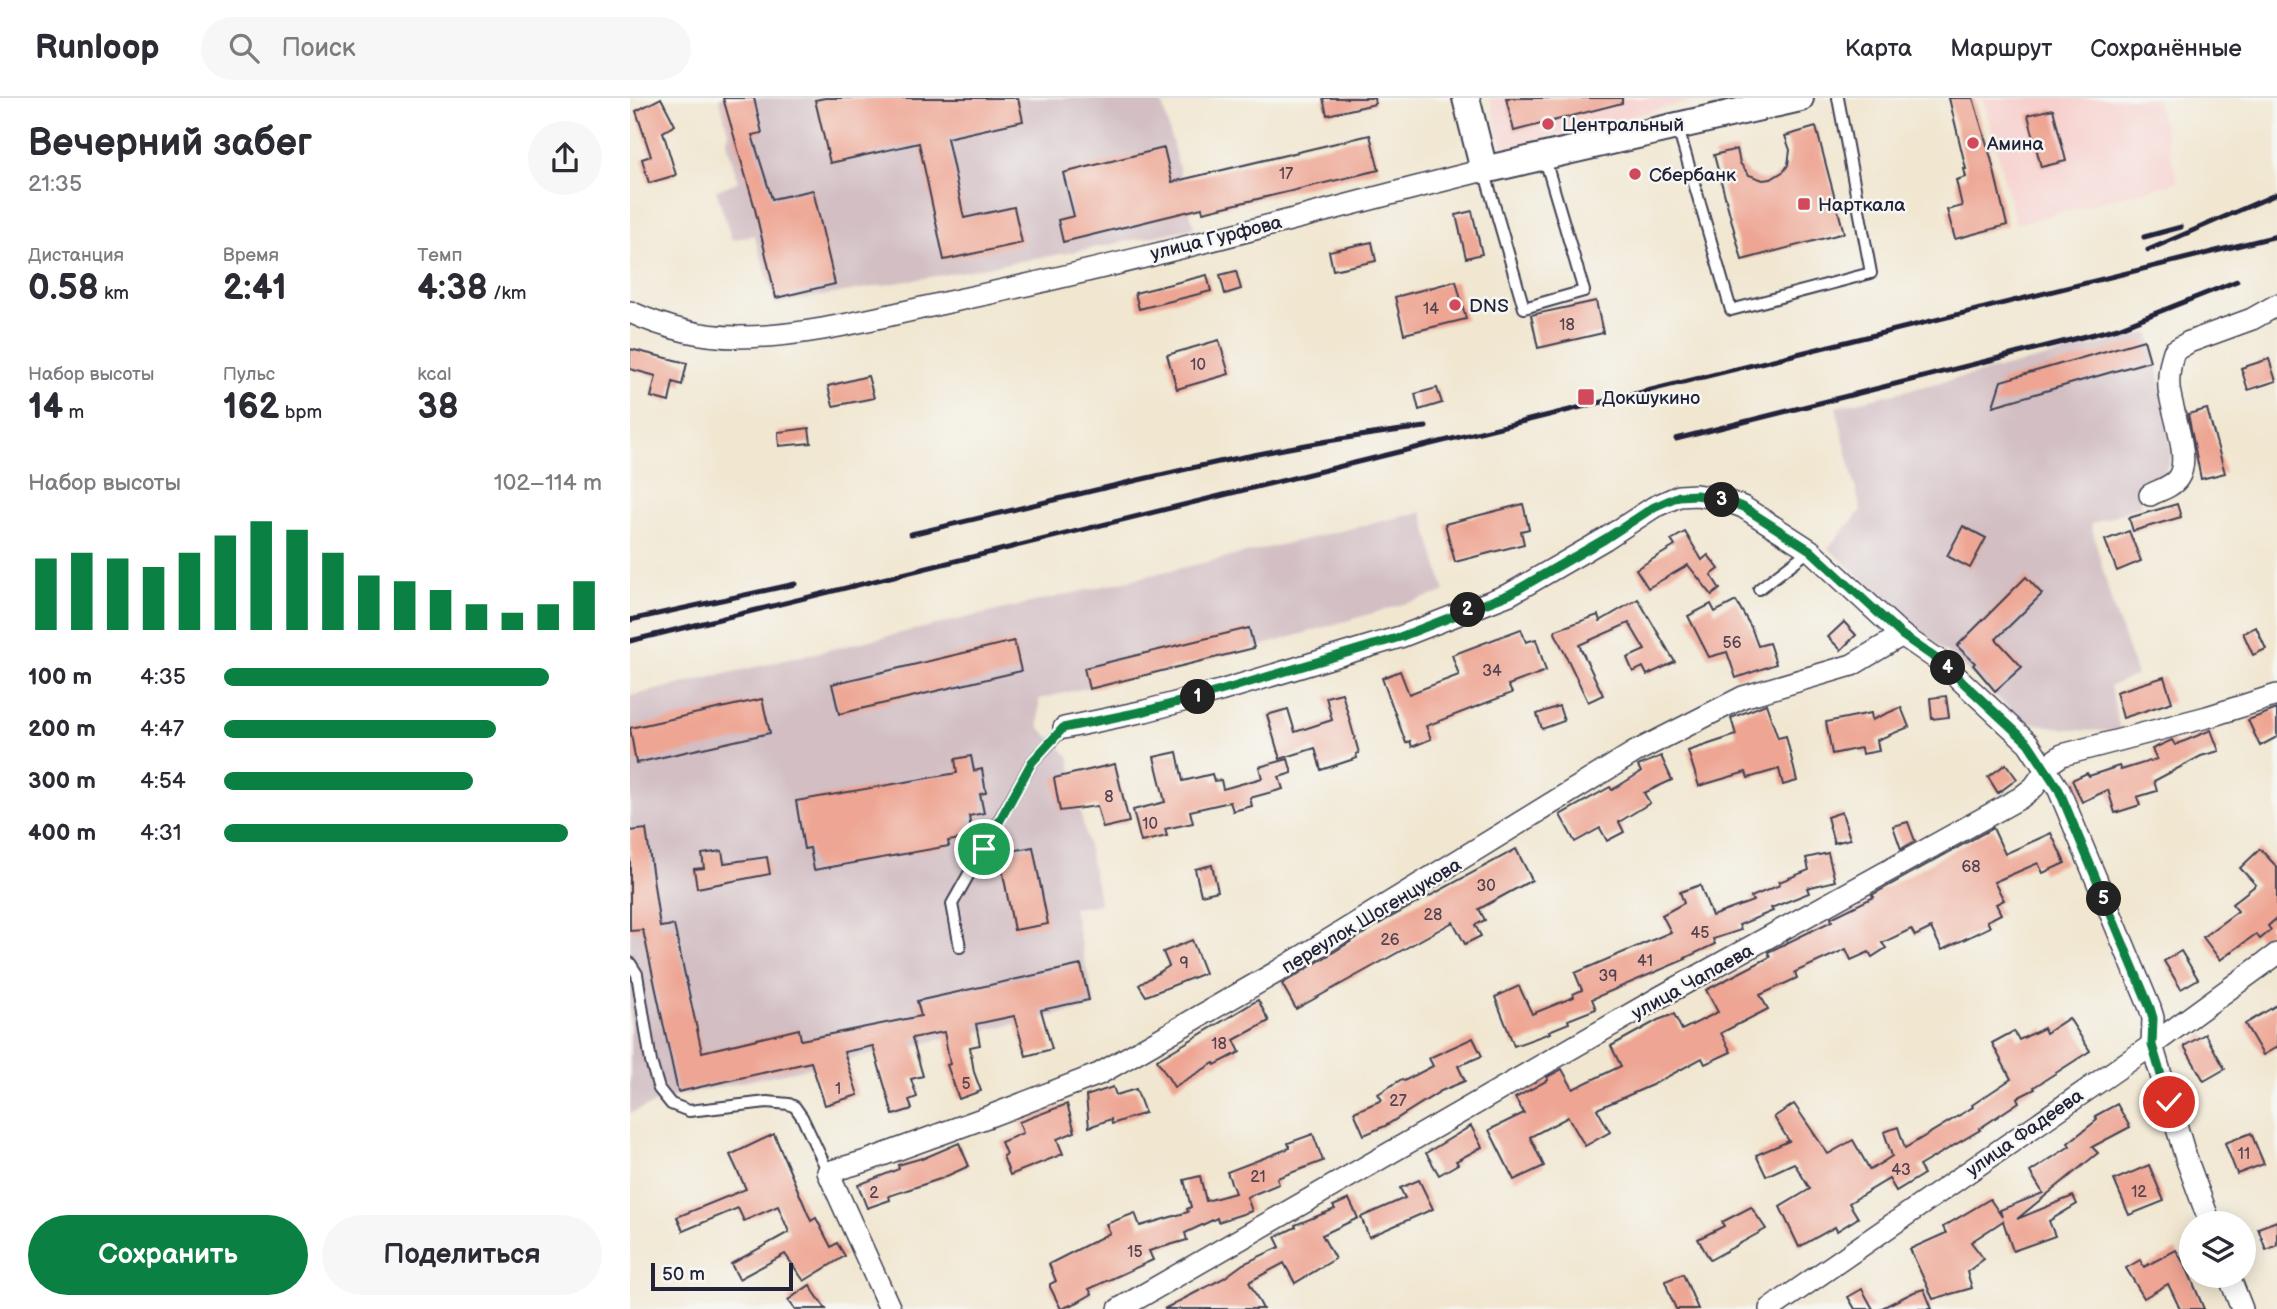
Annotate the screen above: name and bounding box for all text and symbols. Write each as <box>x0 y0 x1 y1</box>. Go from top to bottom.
search box <box>201 17 691 80</box>
text: Runloop <box>35 28 159 68</box>
icon: search <box>225 29 263 67</box>
text: Поиск <box>281 33 356 64</box>
text: Карта <box>1845 34 1912 63</box>
text: Маршрут <box>1950 34 2052 63</box>
text: Сохранённые <box>2090 34 2242 63</box>
place label: Центральный <box>1562 114 1684 137</box>
marker: Центральный <box>1540 116 1556 132</box>
text: Вечерний забег <box>28 121 312 166</box>
button: share <box>528 121 602 195</box>
place label: Амина <box>1986 133 2044 156</box>
marker: Амина <box>1965 135 1981 151</box>
place label: Сбербанк <box>1649 164 1736 187</box>
house number: 17 <box>1279 165 1293 184</box>
marker: Сбербанк <box>1627 166 1643 182</box>
text: 21:35 <box>28 170 82 198</box>
place label: Нарткала <box>1818 194 1906 217</box>
marker: Нарткала <box>1796 196 1812 212</box>
street label: улица Гурфова <box>1148 211 1284 266</box>
text: Дистанция <box>28 244 124 267</box>
text: Время <box>223 244 279 267</box>
text: Темп <box>417 244 462 267</box>
text: 0.58 <box>28 267 99 310</box>
text: 2:41 <box>223 267 287 310</box>
text: 4:38 <box>417 267 488 310</box>
text: km <box>99 282 129 305</box>
text: /km <box>488 282 527 305</box>
place label: DNS <box>1469 295 1509 318</box>
marker: DNS <box>1447 297 1463 313</box>
house number: 14 <box>1423 300 1439 319</box>
house number: 18 <box>1559 316 1575 335</box>
house number: 10 <box>1190 356 1206 375</box>
text: Набор высоты <box>28 363 154 386</box>
text: Пульс <box>223 363 275 386</box>
text: kcal <box>417 363 451 386</box>
text: 14 <box>28 386 63 429</box>
text: 162 <box>223 386 280 429</box>
text: 38 <box>417 386 459 429</box>
marker: Докшукино <box>1576 387 1596 407</box>
place label: Докшукино <box>1602 387 1700 410</box>
text: m <box>63 401 84 424</box>
text: bpm <box>280 401 322 424</box>
text: Набор высоты <box>28 469 181 497</box>
text: 102–114 m <box>494 469 602 497</box>
pin: 3 <box>1704 482 1740 518</box>
text: 3 <box>1716 488 1727 511</box>
pin: 2 <box>1450 592 1486 628</box>
text: 2 <box>1462 598 1473 621</box>
house number: 56 <box>1723 634 1742 653</box>
pin: 4 <box>1930 650 1966 686</box>
text: 4 <box>1942 656 1953 679</box>
house number: 34 <box>1482 662 1502 681</box>
text: 100 m <box>28 663 92 691</box>
text: 4:35 <box>140 663 186 691</box>
pin: 1 <box>1180 680 1216 714</box>
text: 1 <box>1194 685 1202 708</box>
text: 200 m <box>28 715 96 743</box>
text: 4:47 <box>140 715 184 743</box>
text: 300 m <box>28 767 96 795</box>
text: 4:54 <box>140 767 186 795</box>
house number: 8 <box>1104 788 1114 807</box>
house number: 10 <box>1142 815 1158 834</box>
text: 400 m <box>28 819 96 847</box>
text: 4:31 <box>140 819 182 847</box>
pin <box>954 819 1014 879</box>
icon: arrive <box>965 830 1003 868</box>
street label: переулок Шогенцукова <box>1278 854 1466 979</box>
house number: 68 <box>1961 858 1981 877</box>
house number: 30 <box>1476 877 1496 896</box>
pin: 5 <box>2086 882 2122 916</box>
text: 5 <box>2098 887 2109 910</box>
house number: 28 <box>1424 906 1442 925</box>
house number: 45 <box>1691 924 1709 943</box>
house number: 26 <box>1380 931 1400 950</box>
street label: улица Чапаева <box>1628 939 1758 1025</box>
house number: 41 <box>1637 952 1653 971</box>
house number: 9 <box>1179 954 1189 973</box>
house number: 39 <box>1598 967 1618 986</box>
house number: 18 <box>1211 1035 1227 1054</box>
pin <box>2139 1072 2199 1132</box>
house number: 5 <box>961 1075 971 1094</box>
house number: 1 <box>835 1080 841 1099</box>
icon: check <box>2150 1083 2188 1121</box>
street label: улица Фадеева <box>1962 1084 2088 1182</box>
house number: 27 <box>1389 1092 1407 1111</box>
house number: 11 <box>2238 1145 2250 1164</box>
house number: 43 <box>1891 1161 1911 1180</box>
house number: 21 <box>1250 1168 1266 1187</box>
house number: 12 <box>2131 1183 2147 1202</box>
house number: 2 <box>869 1184 879 1203</box>
map controls <box>2179 1211 2256 1288</box>
button: layers <box>2179 1211 2256 1288</box>
button: Сохранить <box>28 1215 308 1295</box>
button: Поделиться <box>322 1215 602 1295</box>
house number: 15 <box>1127 1243 1143 1262</box>
scale bar <box>651 1260 793 1292</box>
text: 50 m <box>662 1263 705 1286</box>

